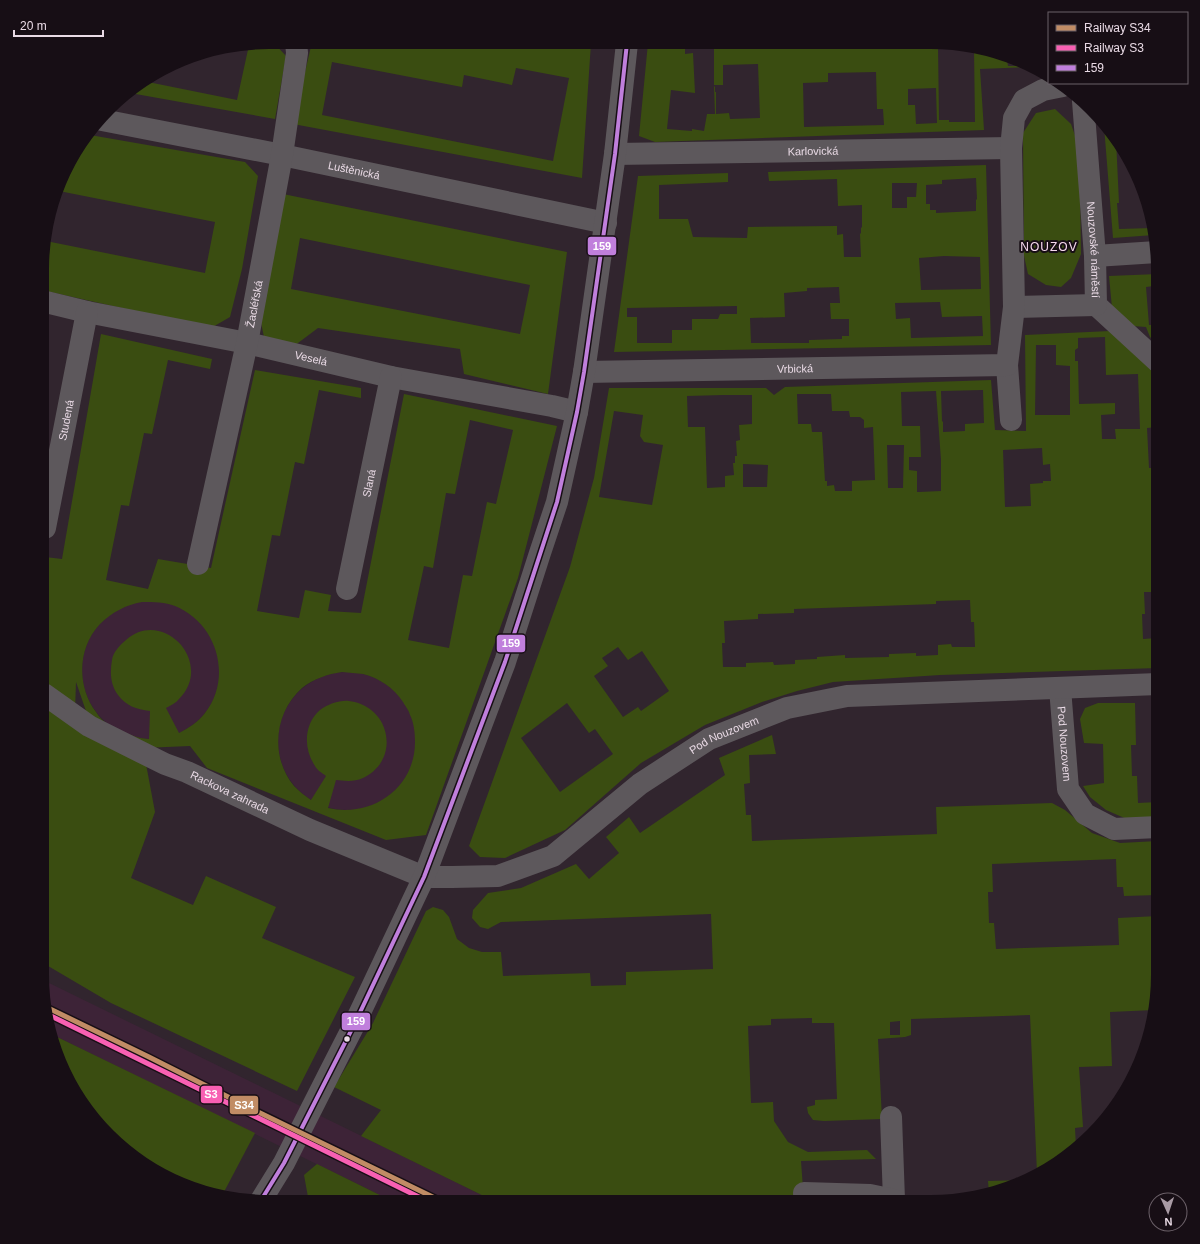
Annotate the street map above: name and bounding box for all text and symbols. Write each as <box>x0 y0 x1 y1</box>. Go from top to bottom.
scale bar <box>14 12 103 38</box>
legend <box>1048 12 1188 84</box>
text: 20 m <box>20 19 47 33</box>
text: Railway S34 <box>1084 21 1151 35</box>
text: Railway S3 <box>1084 41 1144 55</box>
text: 159 <box>1084 61 1104 75</box>
street label: Karlovická <box>787 145 839 157</box>
street label: Luštěnická <box>327 159 382 182</box>
street label: Nouzovské náměstí <box>1085 201 1102 298</box>
line badge: 159 <box>587 236 617 256</box>
text: 159 <box>593 240 611 252</box>
district label: NOUZOV <box>1020 240 1078 254</box>
street label: Žacléřská <box>244 279 265 329</box>
street label: Veselá <box>294 348 329 368</box>
street label: Vrbická <box>777 362 814 375</box>
street label: Studená <box>56 398 76 441</box>
street label: Slaná <box>360 467 378 498</box>
line badge: 159 <box>496 634 526 653</box>
text: 159 <box>502 637 520 649</box>
street label: Pod Nouzovem <box>1055 706 1073 782</box>
street label: Pod Nouzovem <box>687 714 760 756</box>
street label: Rackova zahrada <box>189 769 272 816</box>
line badge: 159 <box>341 1012 371 1031</box>
text: 159 <box>347 1015 365 1027</box>
unlabelled marker <box>342 1034 352 1044</box>
line badge: S3 <box>200 1085 223 1104</box>
text: S3 <box>204 1088 218 1100</box>
line badge: S34 <box>229 1095 259 1115</box>
text: S34 <box>234 1099 255 1111</box>
north arrow <box>1148 1192 1188 1232</box>
text: N <box>1164 1216 1173 1228</box>

